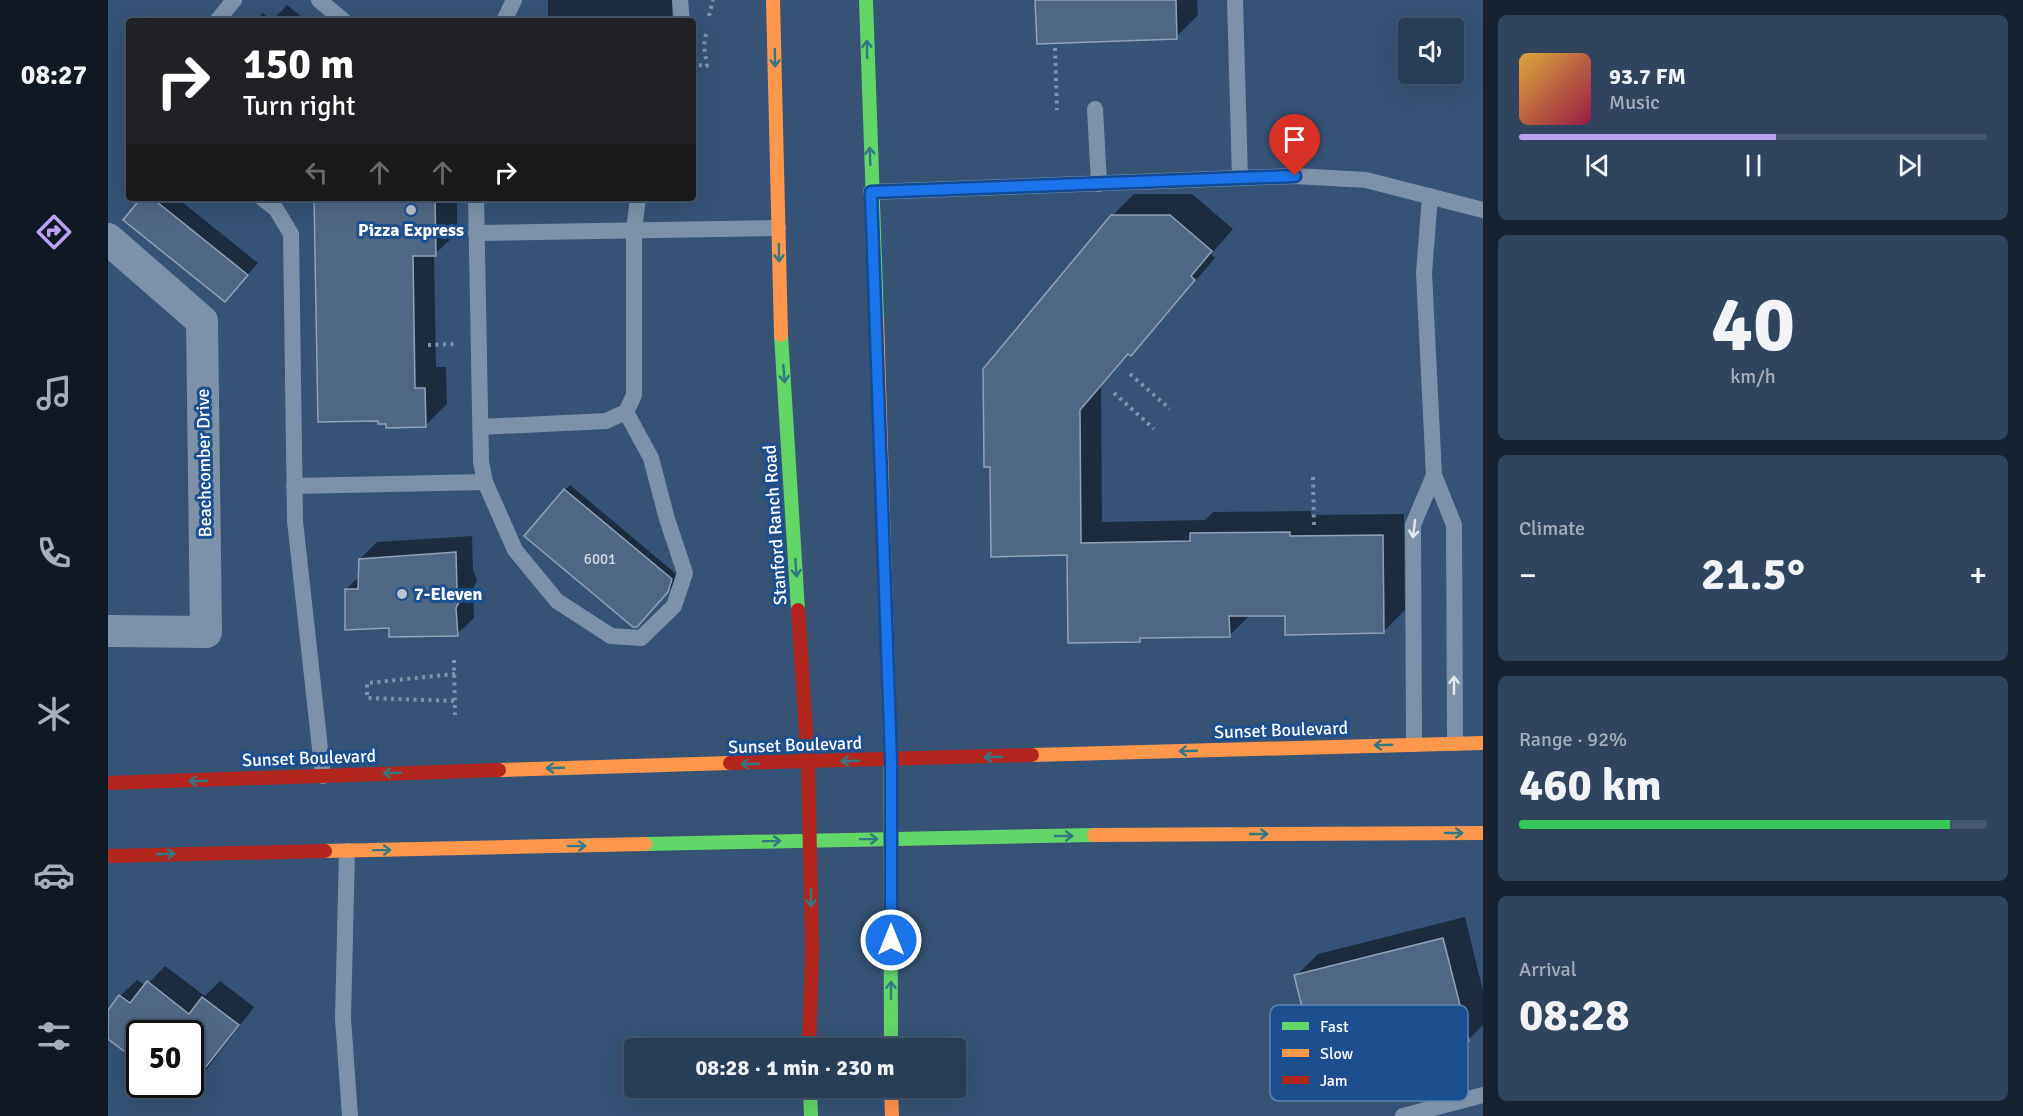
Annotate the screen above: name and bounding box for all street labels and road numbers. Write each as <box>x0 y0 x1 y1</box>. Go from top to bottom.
street label: Beachcomber Drive <box>192 388 216 538</box>
street label: Stanford Ranch Road <box>758 444 792 606</box>
street label: Sunset Boulevard <box>1214 717 1348 743</box>
street label: Sunset Boulevard <box>728 732 862 758</box>
street label: Sunset Boulevard <box>242 745 376 771</box>

